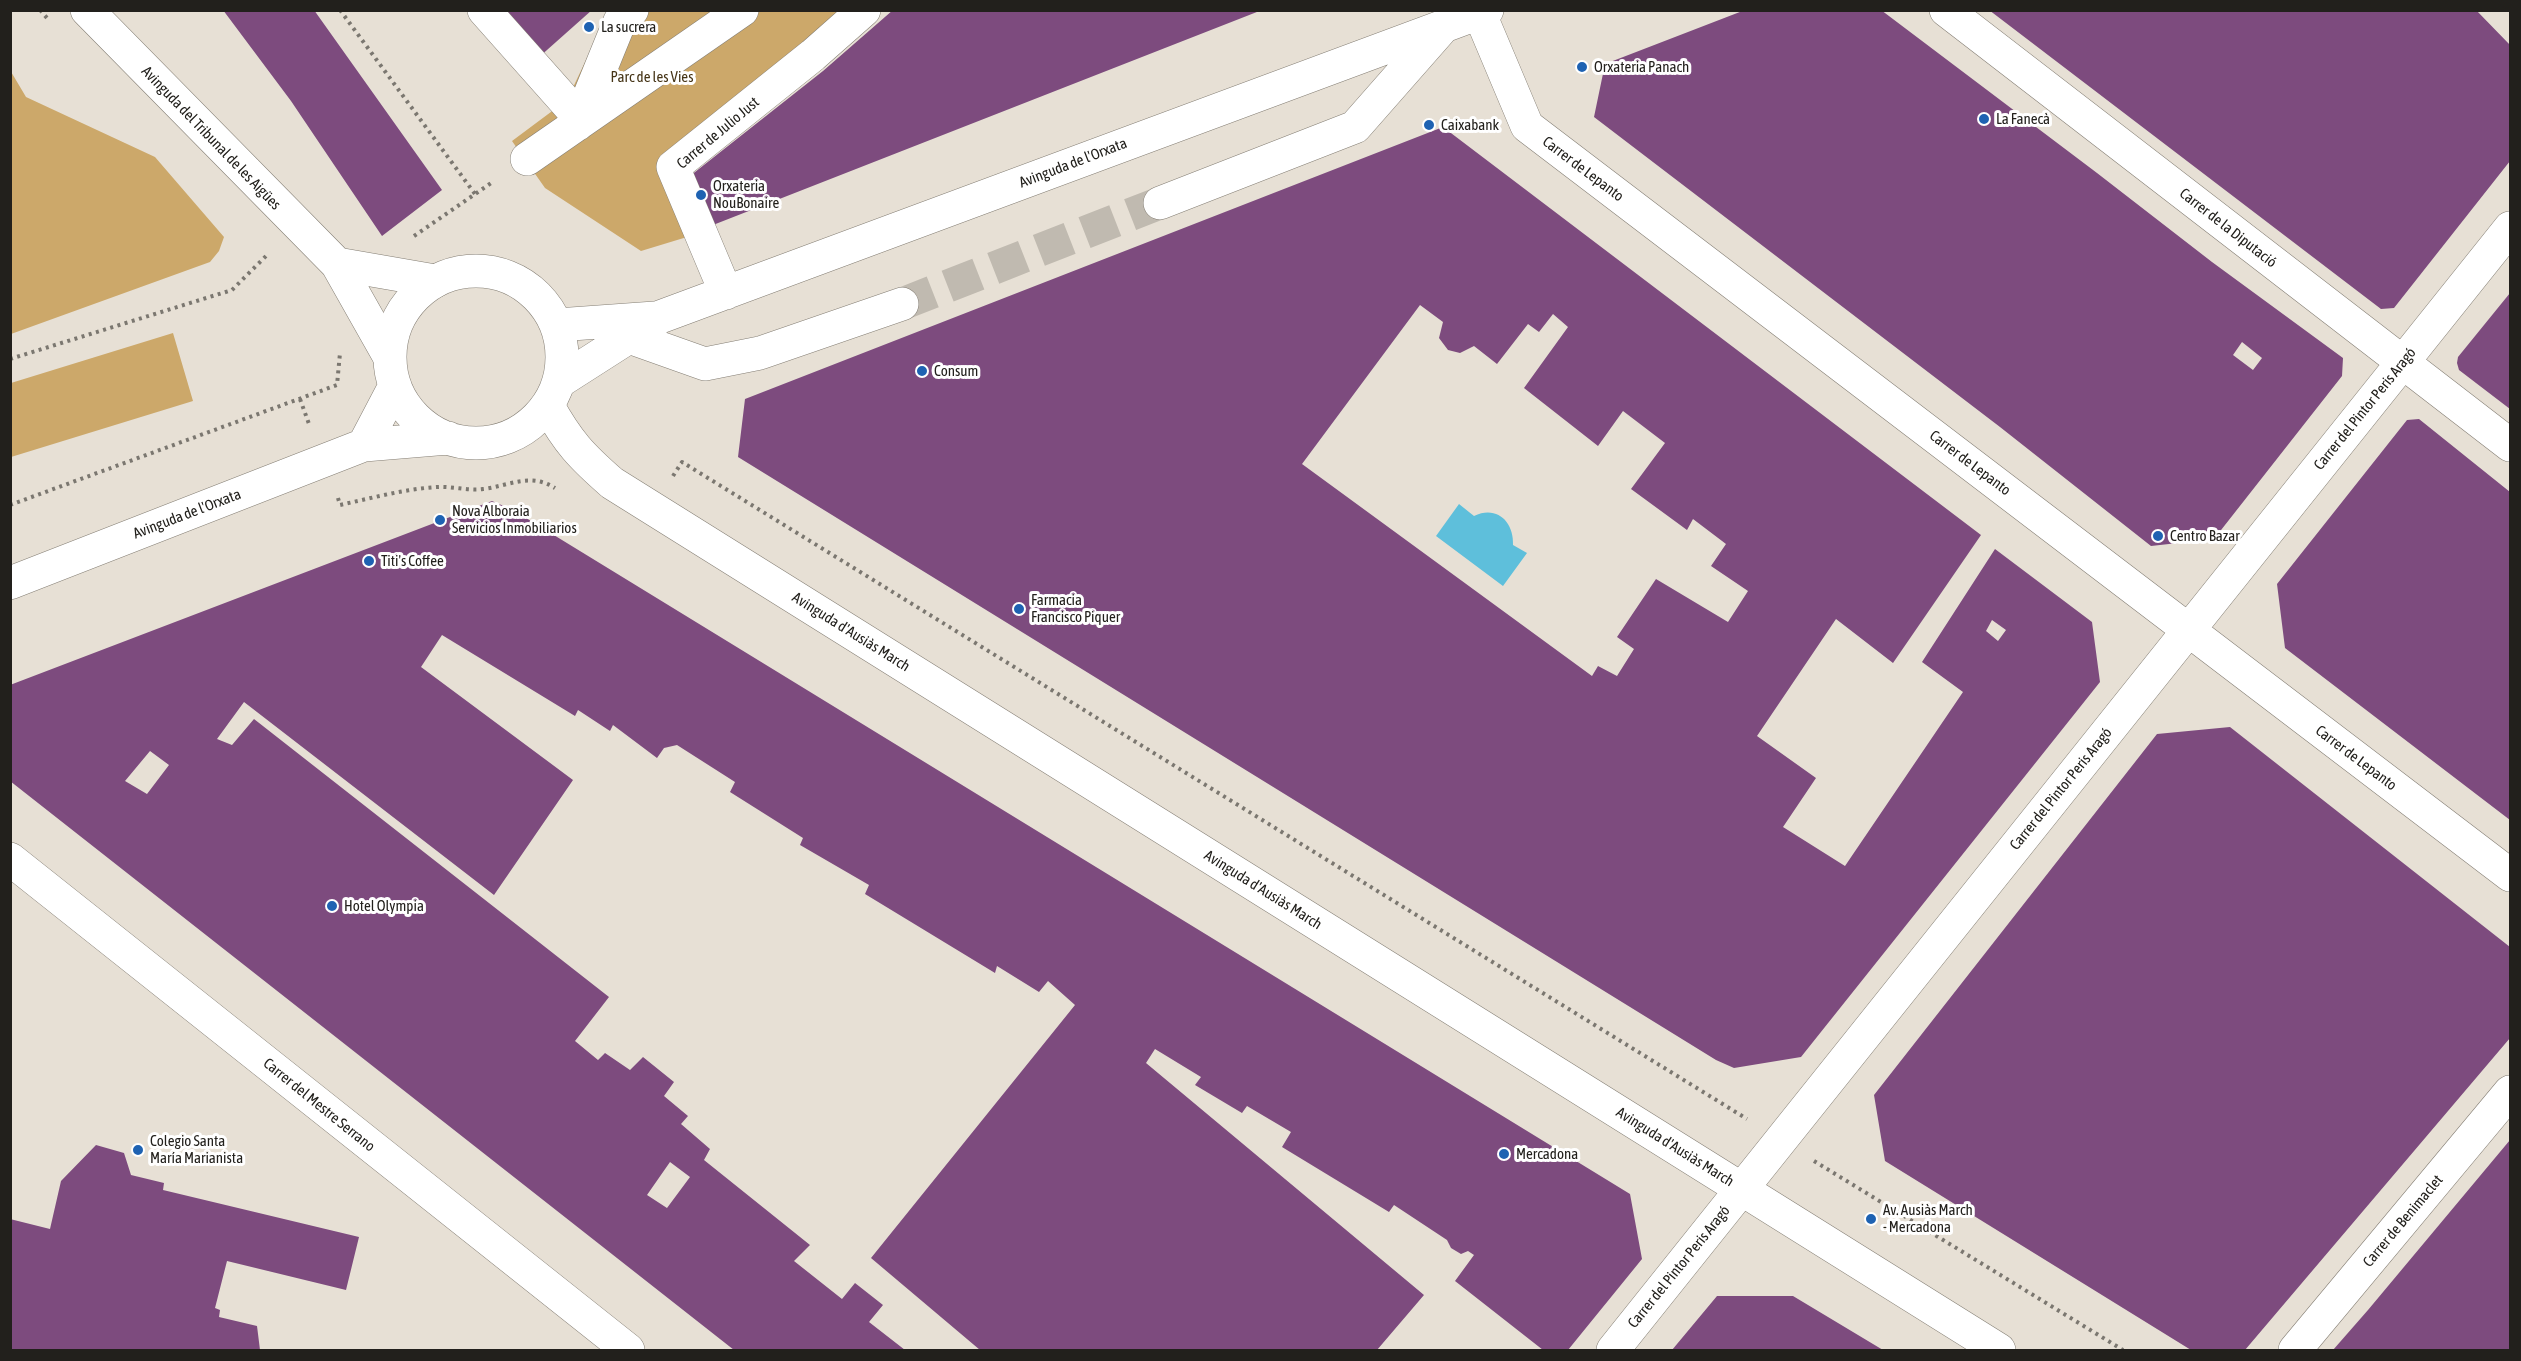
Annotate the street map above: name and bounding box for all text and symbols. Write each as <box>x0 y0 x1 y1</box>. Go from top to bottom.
place label: La sucrera <box>601 18 656 36</box>
marker: La sucrera <box>582 20 596 34</box>
place label: Orxateria Panach <box>1594 58 1689 76</box>
marker: Orxateria Panach <box>1575 60 1589 74</box>
street label: Avinguda del Tribunal de les Aigües <box>138 62 284 214</box>
park label: Parc de les Vies <box>611 68 693 86</box>
street label: Carrer de Julio Just <box>673 93 763 173</box>
place label: La Fanecà <box>1996 110 2050 128</box>
marker: La Fanecà <box>1977 112 1991 126</box>
place label: Caixabank <box>1441 116 1499 134</box>
marker: Caixabank <box>1422 118 1436 132</box>
street label: Carrer de Lepanto <box>1539 133 1627 205</box>
street label: Avinguda de l'Orxata <box>1017 134 1129 192</box>
place label: Orxateria NouBonaire <box>713 177 779 212</box>
street label: Carrer de la Diputació <box>2176 184 2280 272</box>
marker: Orxateria NouBonaire <box>694 188 708 202</box>
street label: Carrer del Pintor Peris Aragó <box>2310 344 2420 474</box>
place label: Consum <box>934 362 978 380</box>
marker: Consum <box>915 364 929 378</box>
street label: Carrer de Lepanto <box>1926 427 2014 499</box>
street label: Avinguda de l'Orxata <box>131 485 243 543</box>
place label: Nova Alboraia Servicios Inmobiliarios <box>452 502 577 537</box>
marker: Nova Alboraia Servicios Inmobiliarios <box>433 513 447 527</box>
place label: Centro Bazar <box>2170 527 2240 545</box>
marker: Centro Bazar <box>2151 529 2165 543</box>
place label: Titi's Coffee <box>381 552 444 570</box>
marker: Titi's Coffee <box>362 554 376 568</box>
street label: Avinguda d'Ausiàs March <box>789 588 913 676</box>
place label: Farmacia Francisco Piquer <box>1031 591 1120 626</box>
marker: Farmacia Francisco Piquer <box>1012 602 1026 616</box>
street label: Carrer de Lepanto <box>2312 722 2400 794</box>
street label: Carrer del Pintor Peris Aragó <box>2006 724 2116 854</box>
street label: Avinguda d'Ausiàs March <box>1201 846 1325 934</box>
place label: Hotel Olympia <box>344 897 424 915</box>
marker: Hotel Olympia <box>325 899 339 913</box>
street label: Carrer del Mestre Serrano <box>260 1054 378 1156</box>
street label: Avinguda d'Ausiàs March <box>1613 1103 1737 1191</box>
place label: Colegio Santa María Marianista <box>150 1132 243 1167</box>
marker: Colegio Santa María Marianista <box>131 1143 145 1157</box>
place label: Mercadona <box>1516 1145 1578 1163</box>
marker: Mercadona <box>1497 1147 1511 1161</box>
street label: Carrer de Benimaclet <box>2359 1171 2447 1271</box>
place label: Av. Ausiàs March - Mercadona <box>1883 1201 1973 1236</box>
street label: Carrer del Pintor Peris Aragó <box>1624 1202 1734 1332</box>
marker: Av. Ausiàs March - Mercadona <box>1864 1212 1878 1226</box>

